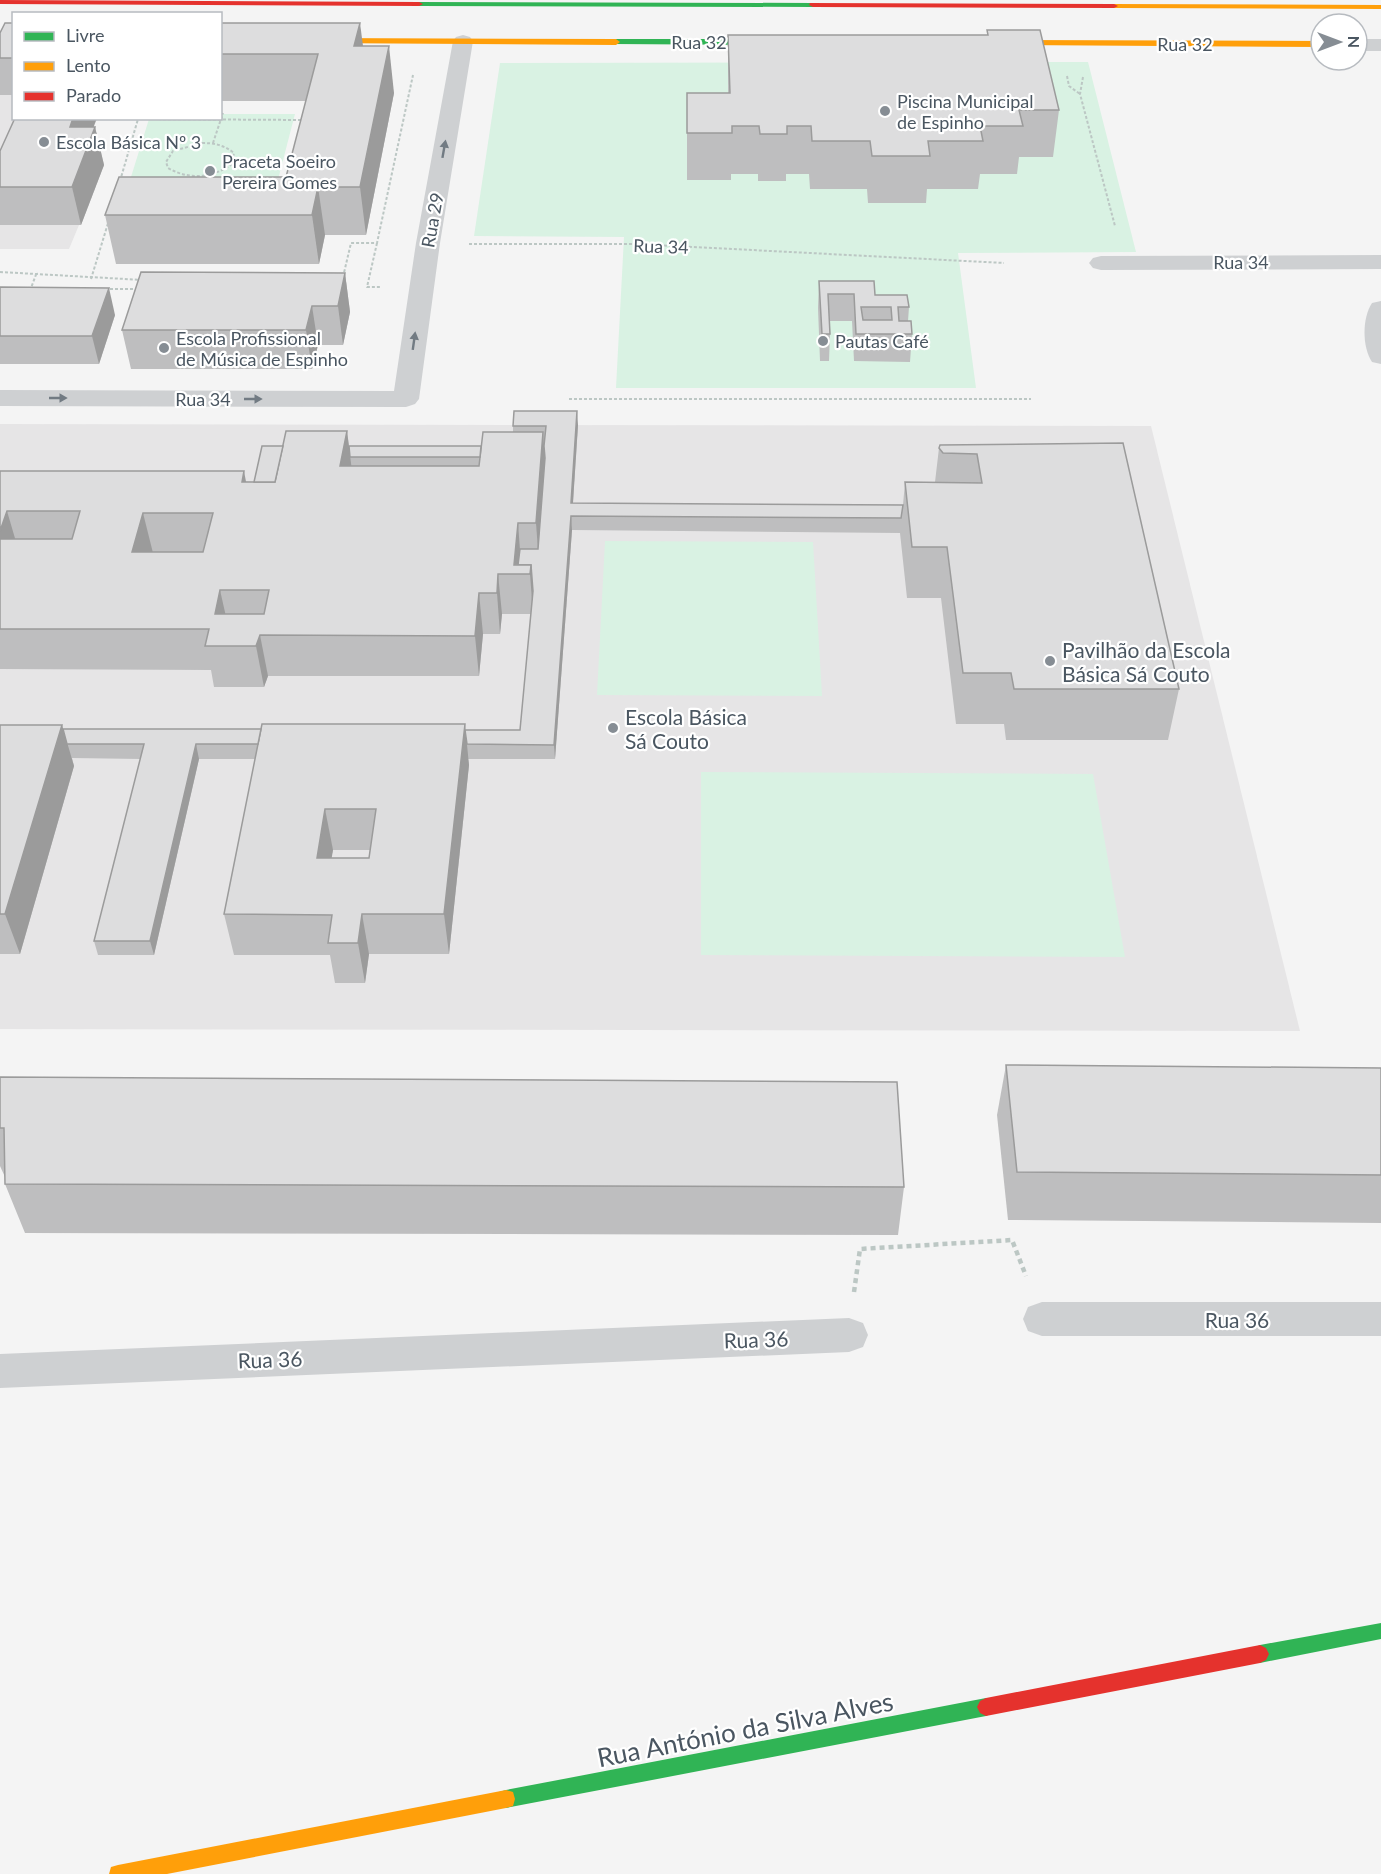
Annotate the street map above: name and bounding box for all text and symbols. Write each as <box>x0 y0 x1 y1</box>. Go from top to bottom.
legend <box>12 12 222 120</box>
north arrow <box>1309 12 1369 72</box>
text: Livre <box>66 24 105 46</box>
street label: Rua 32 <box>671 31 727 53</box>
street label: Rua 32 <box>1157 33 1213 55</box>
text: N <box>1345 36 1364 48</box>
text: Lento <box>66 54 111 76</box>
text: Parado <box>66 84 121 106</box>
place label: Piscina Municipal de Espinho <box>897 90 1034 133</box>
marker: Piscina Municipal de Espinho <box>878 104 892 118</box>
place label: Escola Básica Nº 3 <box>56 131 201 153</box>
marker: Escola Básica Nº 3 <box>37 135 51 149</box>
one-way arrow <box>440 139 449 158</box>
place label: Praceta Soeiro Pereira Gomes <box>222 150 337 193</box>
marker: Praceta Soeiro Pereira Gomes <box>203 164 217 178</box>
street label: Rua 29 <box>416 191 448 249</box>
street label: Rua 34 <box>633 234 689 258</box>
street label: Rua 34 <box>1213 251 1269 273</box>
place label: Escola Profissional de Música de Espinho <box>176 327 348 370</box>
place label: Pautas Café <box>835 330 929 352</box>
one-way arrow <box>409 332 418 351</box>
marker: Pautas Café <box>816 334 830 348</box>
marker: Escola Profissional de Música de Espinho <box>157 341 171 355</box>
street label: Rua 34 <box>175 388 231 410</box>
one-way arrow <box>49 393 68 403</box>
one-way arrow <box>244 394 263 404</box>
place label: Pavilhão da Escola Básica Sá Couto <box>1062 637 1231 686</box>
marker: Pavilhão da Escola Básica Sá Couto <box>1043 654 1057 668</box>
place label: Escola Básica Sá Couto <box>625 704 747 753</box>
marker: Escola Básica Sá Couto <box>606 721 620 735</box>
street label: Rua 36 <box>1205 1307 1269 1332</box>
street label: Rua 36 <box>723 1325 789 1353</box>
street label: Rua 36 <box>237 1345 303 1373</box>
street label: Rua António da Silva Alves <box>594 1685 896 1773</box>

